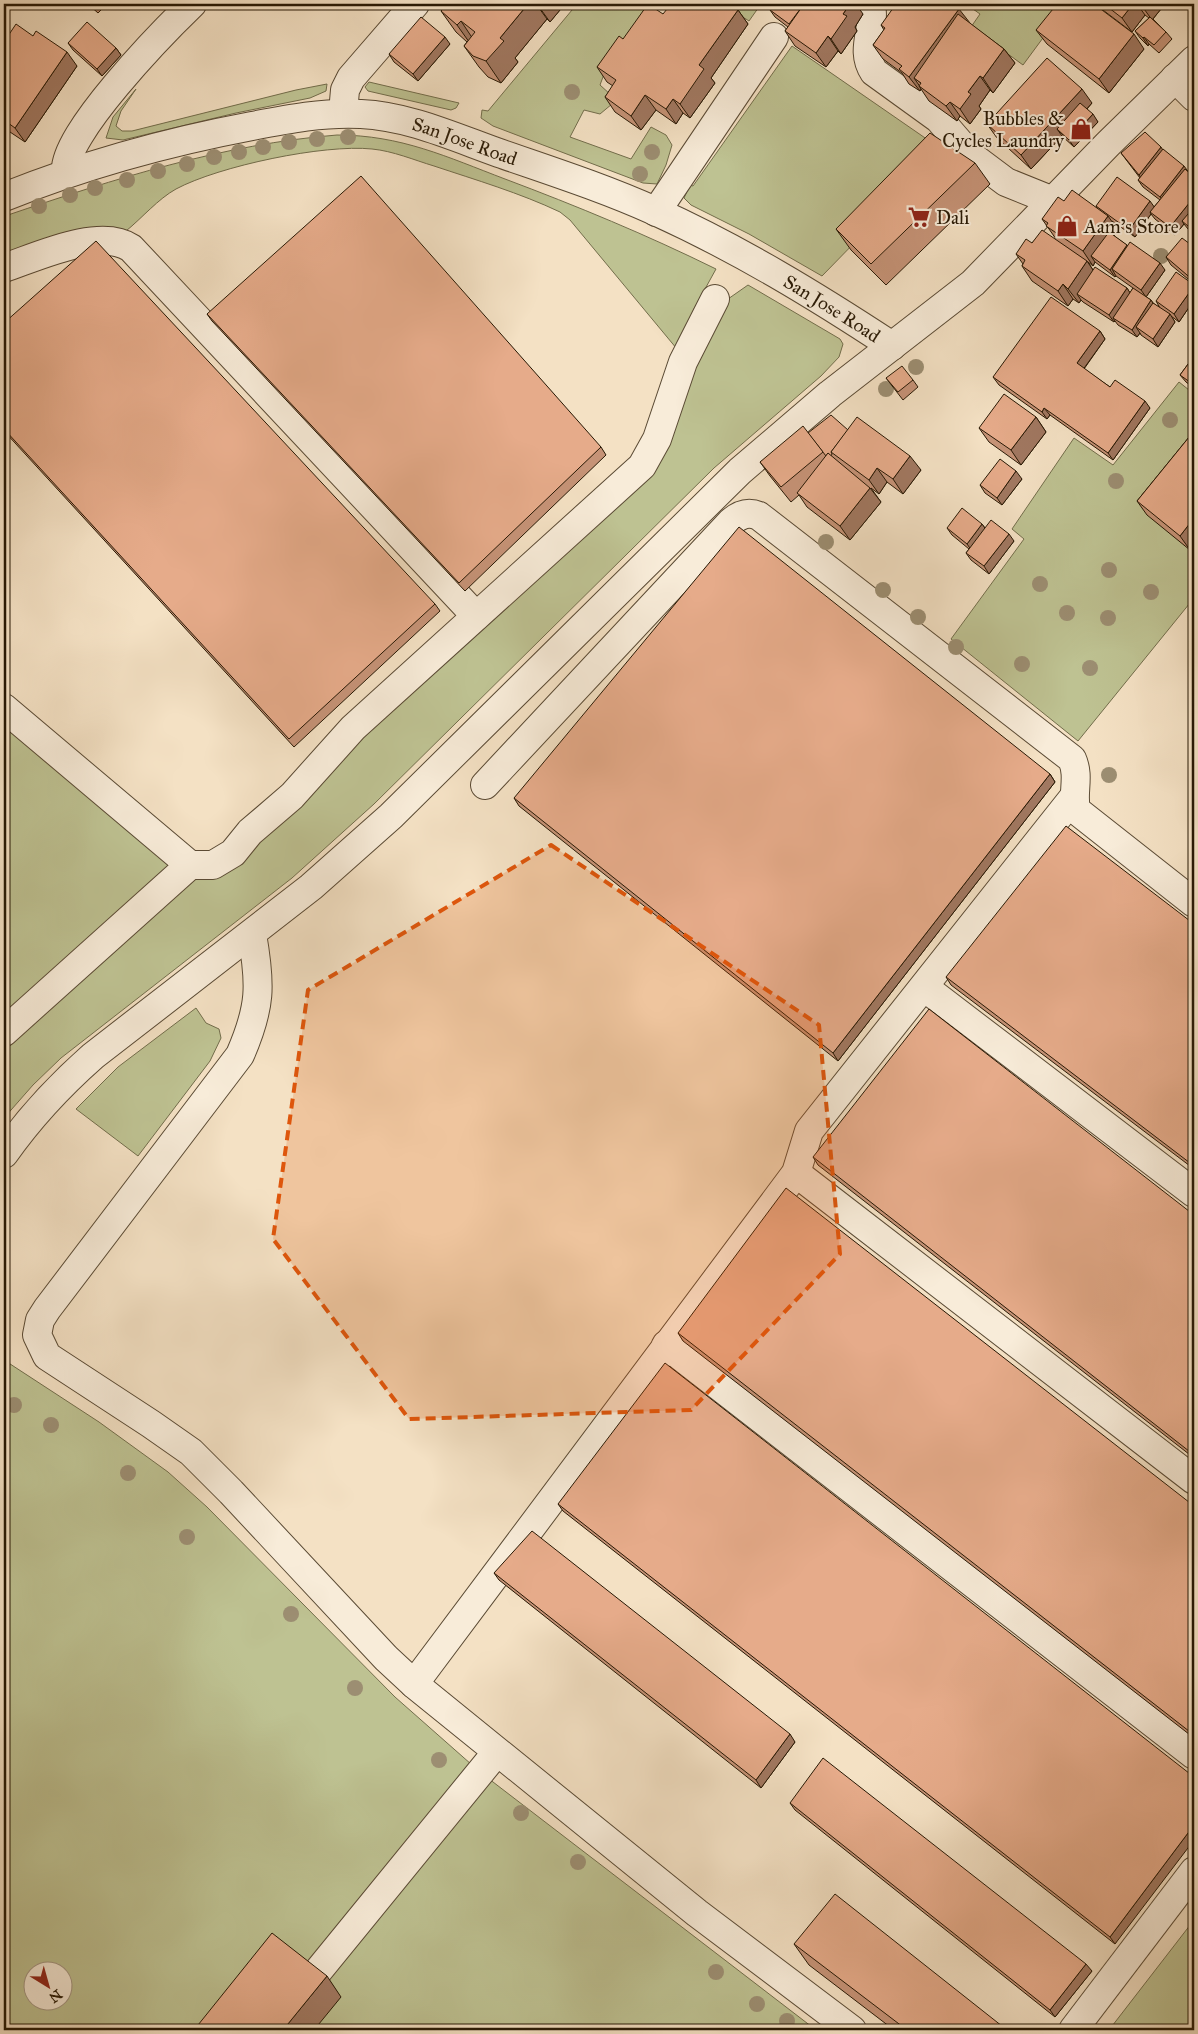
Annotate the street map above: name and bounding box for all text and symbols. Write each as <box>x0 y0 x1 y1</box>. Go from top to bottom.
place label: Bubbles & Cycles Laundry <box>942 107 1065 152</box>
street label: San Jose Road <box>410 112 521 171</box>
shop icon: Bubbles & Cycles Laundry <box>1068 116 1094 142</box>
supermarket icon: Dali <box>906 204 932 230</box>
place label: Dali <box>936 206 969 229</box>
shop icon: Aam's Store <box>1054 213 1080 239</box>
place label: Aam's Store <box>1083 215 1179 238</box>
street label: San Jose Road <box>779 270 885 348</box>
north arrow <box>22 1962 72 2012</box>
text: N <box>46 1986 65 2006</box>

